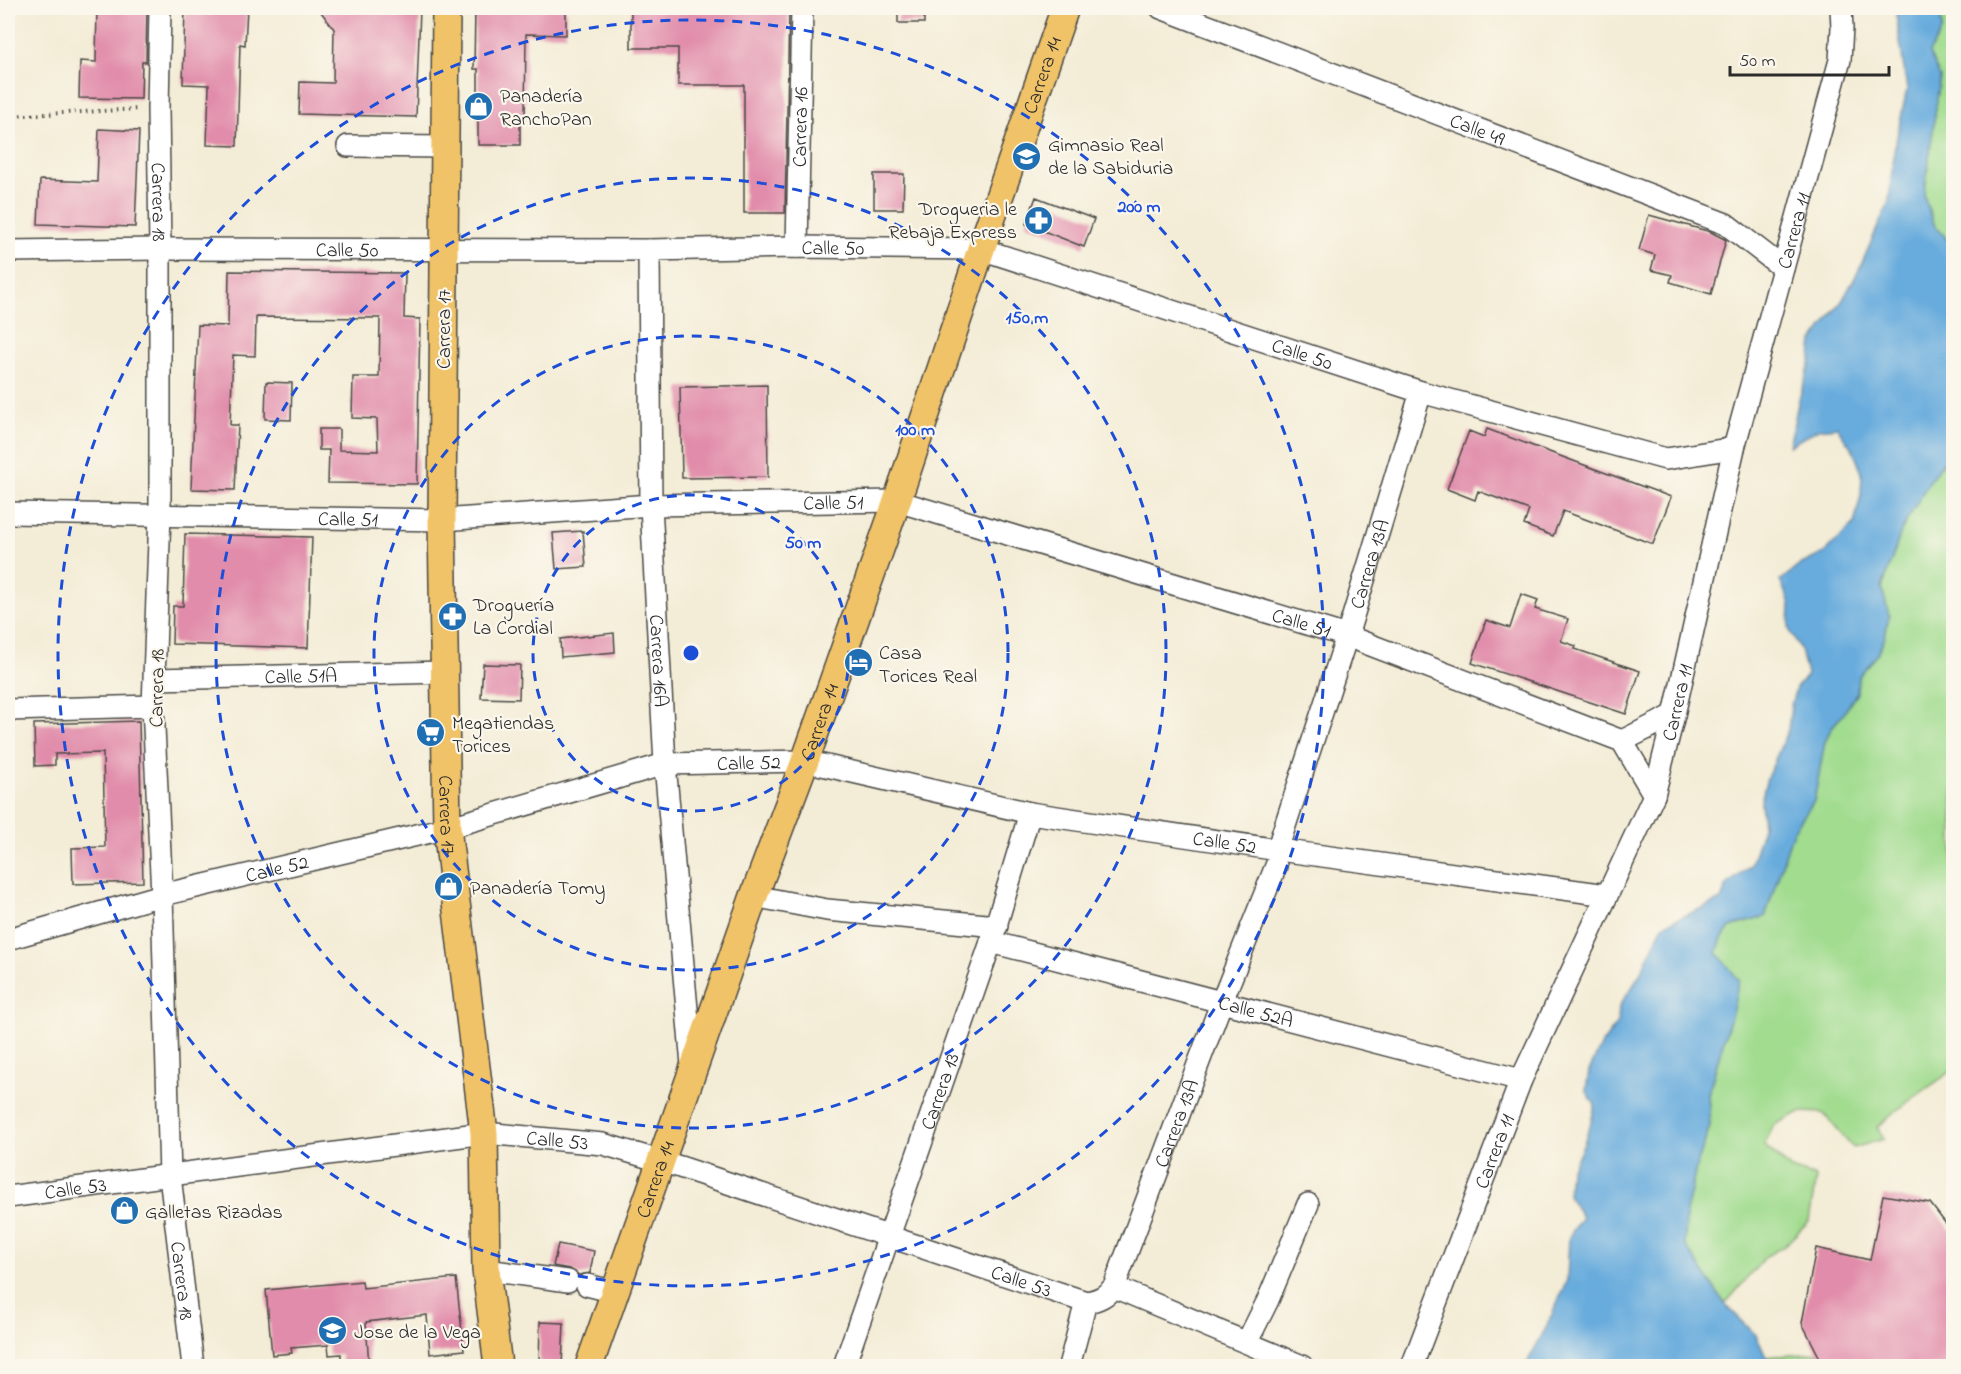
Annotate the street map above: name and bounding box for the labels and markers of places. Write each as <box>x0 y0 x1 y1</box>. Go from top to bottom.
place label: Panadería RanchoPan <box>500 83 592 135</box>
shop icon: Panadería RanchoPan <box>463 90 495 122</box>
place label: Gimnasio Real de la Sabiduria <box>1048 132 1173 184</box>
school or university icon: Gimnasio Real de la Sabiduria <box>1011 140 1043 172</box>
place label: Drogueria le Rebaja Express <box>888 196 1017 248</box>
pharmacy icon: Drogueria le Rebaja Express <box>1022 204 1054 236</box>
place label: Droguería La Cordial <box>472 592 554 644</box>
pharmacy icon: Droguería La Cordial <box>436 600 468 632</box>
place label: Casa Torices Real <box>879 640 977 692</box>
centre of rings <box>681 643 701 663</box>
hotel icon: Casa Torices Real <box>842 647 874 679</box>
place label: Megatiendas Torices <box>452 710 554 762</box>
supermarket icon: Megatiendas Torices <box>415 717 447 749</box>
shop icon: Panadería Tomy <box>433 871 465 903</box>
place label: Panadería Tomy <box>470 875 605 904</box>
shop icon: Galletas Rizadas <box>108 1195 140 1227</box>
place label: Galletas Rizadas <box>145 1199 283 1228</box>
school or university icon: Jose de la Vega <box>317 1315 349 1347</box>
place label: Jose de la Vega <box>354 1319 481 1349</box>

